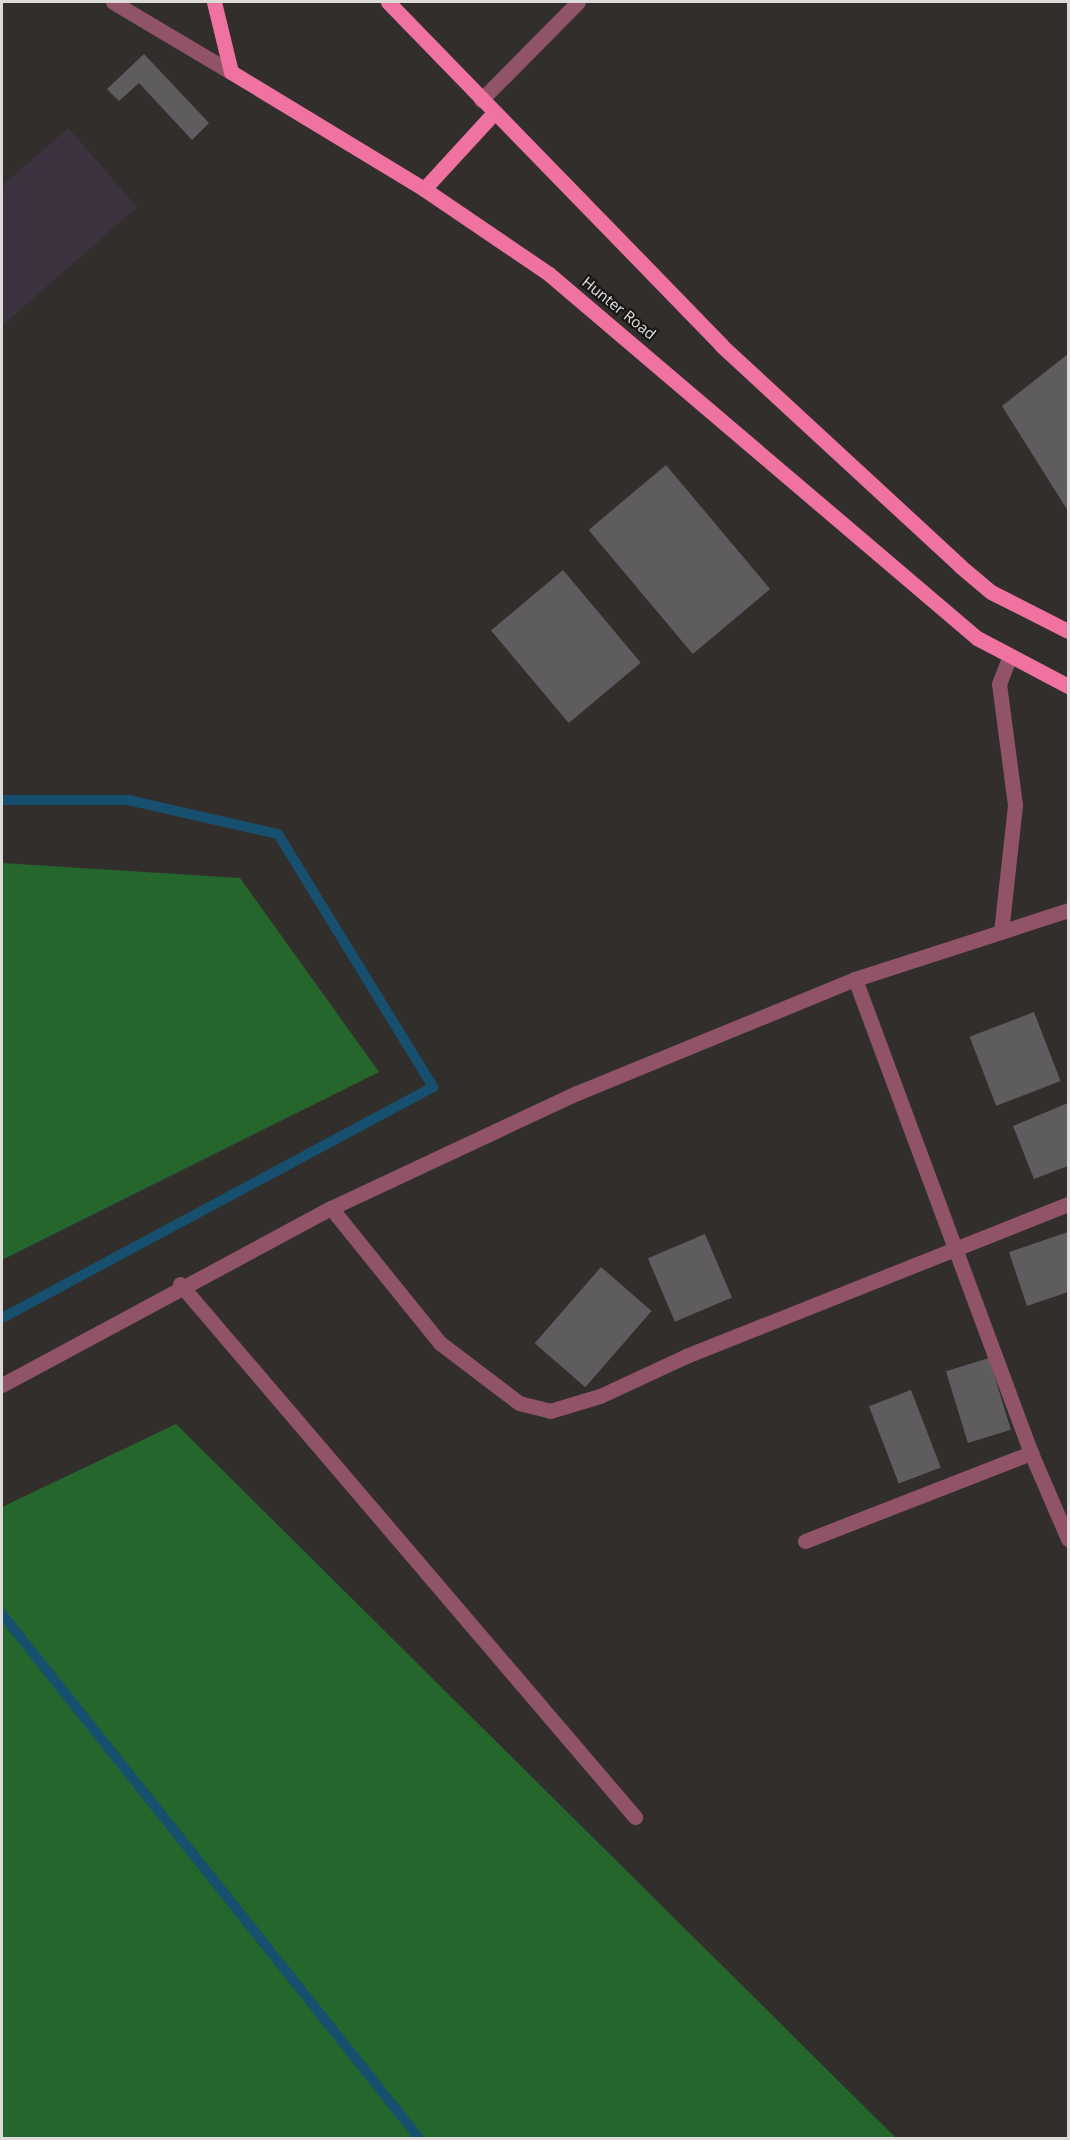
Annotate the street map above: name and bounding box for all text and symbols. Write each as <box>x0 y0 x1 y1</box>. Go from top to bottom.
street label: Hunter Road <box>578 273 660 343</box>

